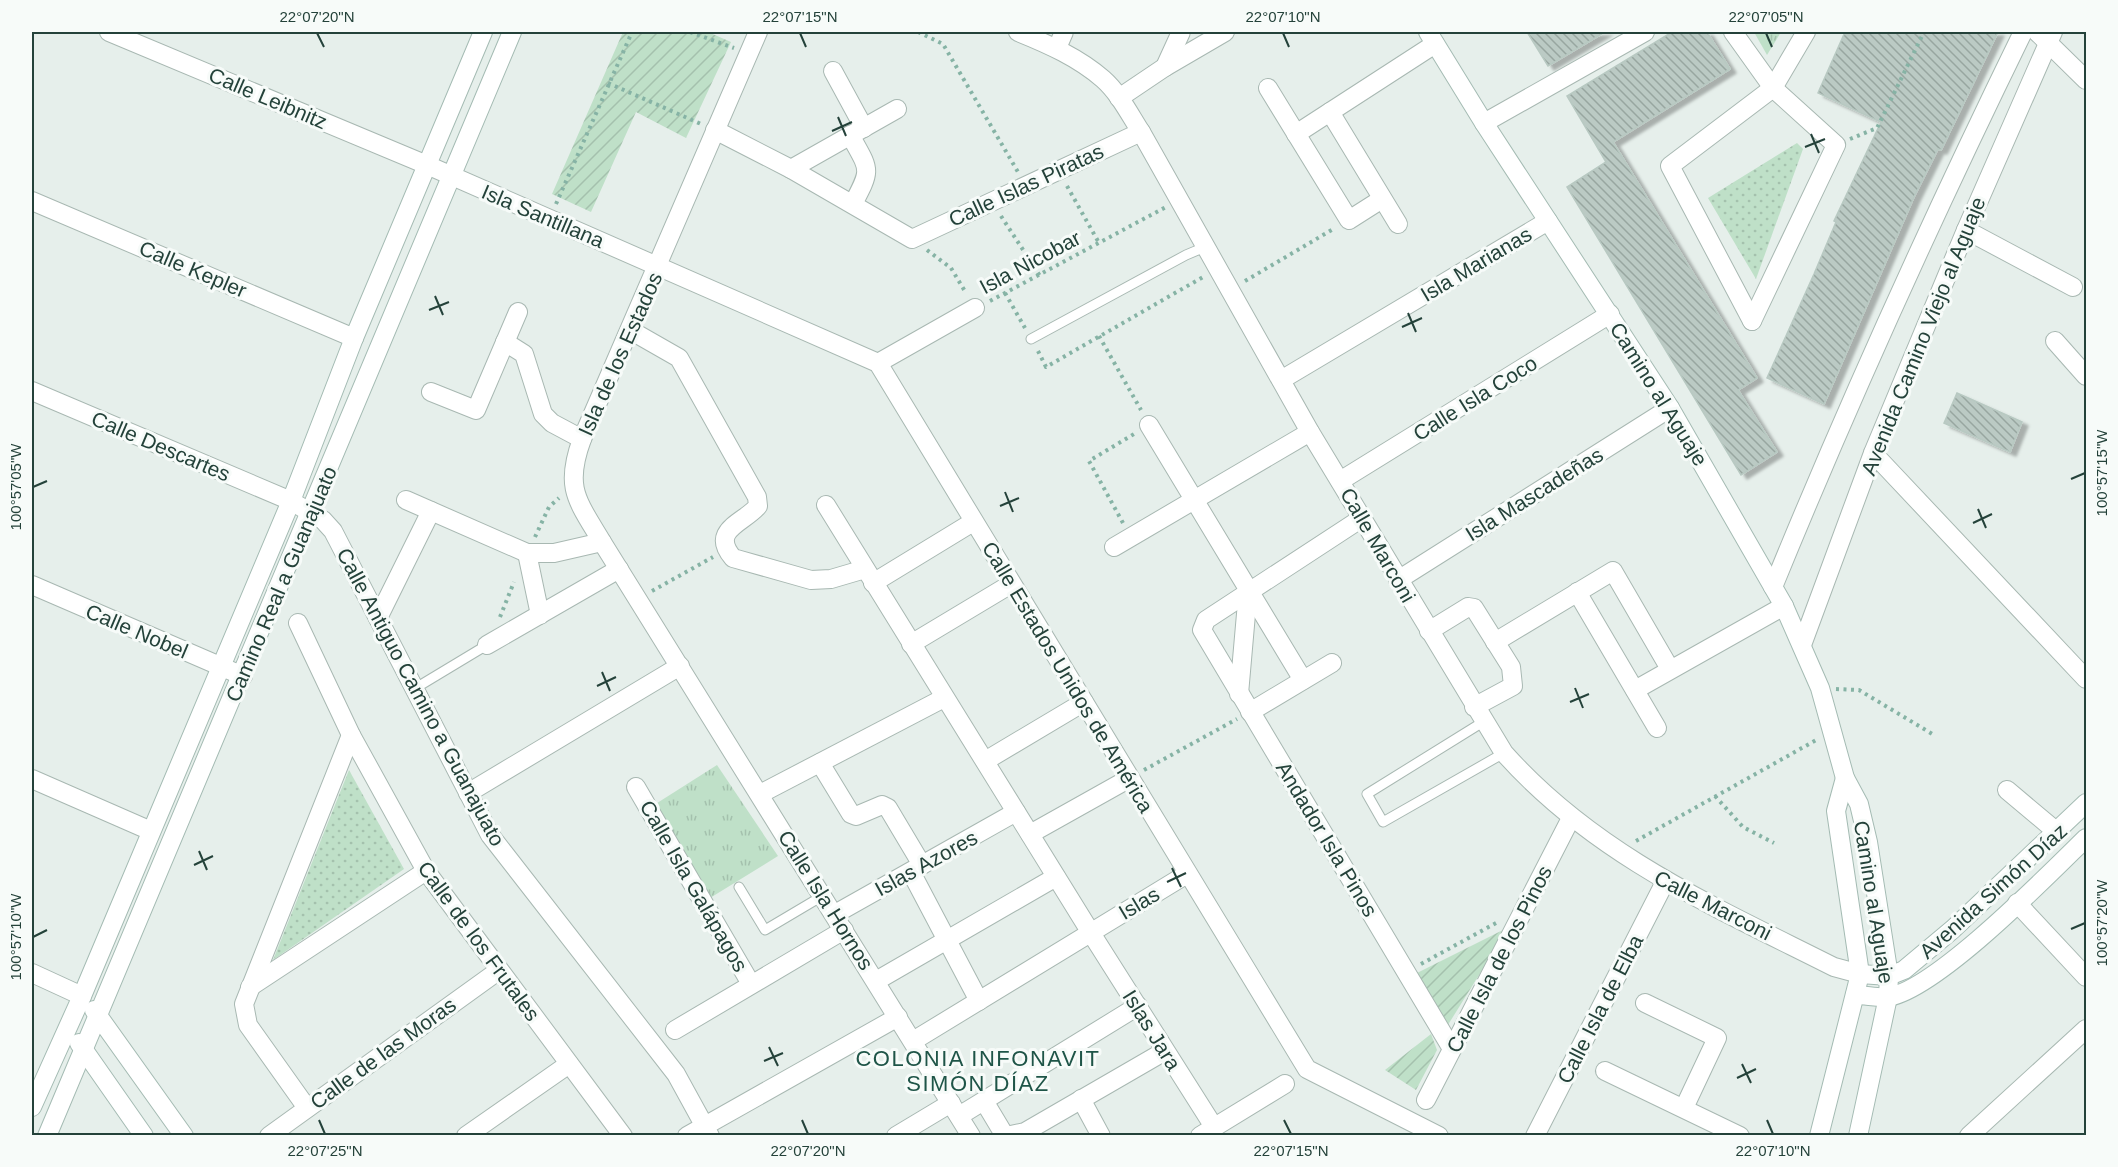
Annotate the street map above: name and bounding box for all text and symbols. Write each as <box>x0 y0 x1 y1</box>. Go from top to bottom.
text: 22°07'20"N <box>279 8 355 25</box>
text: 22°07'15"N <box>762 8 838 25</box>
text: 22°07'10"N <box>1245 8 1321 25</box>
text: 22°07'05"N <box>1728 8 1804 25</box>
street label: Calle Leibnitz <box>205 63 331 133</box>
street label: Calle Islas Piratas <box>945 139 1107 231</box>
street label: Isla Santillana <box>478 180 608 252</box>
street label: Avenida Camino Viejo al Aguaje <box>1857 193 1989 479</box>
street label: Isla Marianas <box>1417 222 1535 306</box>
street label: Isla Nicobar <box>976 226 1084 298</box>
street label: Calle Kepler <box>136 236 250 302</box>
street label: Isla de los Estados <box>574 269 666 439</box>
street label: Camino al Aguaje <box>1606 318 1712 470</box>
street label: Calle Isla Coco <box>1409 351 1541 445</box>
street label: Calle Descartes <box>88 406 234 486</box>
text: 100°57'15"W <box>2093 429 2110 516</box>
street label: Isla Mascadeñas <box>1461 442 1607 546</box>
text: 100°57'05"W <box>7 443 24 530</box>
street label: Camino Real a Guanajuato <box>221 463 341 705</box>
street label: Calle Marconi <box>1336 484 1420 606</box>
street label: Calle Estados Unidos de América <box>978 537 1158 817</box>
street label: Calle Antiguo Camino a Guanajuato <box>332 544 510 850</box>
street label: Calle Nobel <box>83 599 191 663</box>
street label: Andador Isla Pinos <box>1272 758 1382 920</box>
street label: Calle Isla Galápagos <box>636 796 752 976</box>
street label: Camino al Aguaje <box>1850 819 1898 985</box>
street label: Avenida Simón Díaz <box>1915 819 2071 963</box>
street label: Islas Azores <box>871 825 981 901</box>
street label: Calle Isla Hornos <box>774 826 878 974</box>
street label: Calle de los Frutales <box>413 857 545 1025</box>
street label: Calle Isla de los Pinos <box>1442 862 1556 1056</box>
street label: Calle Marconi <box>1651 866 1775 944</box>
text: 100°57'20"W <box>2093 879 2110 966</box>
street label: Islas <box>1115 882 1163 924</box>
text: 100°57'10"W <box>7 893 24 980</box>
street label: Calle Isla de Elba <box>1553 931 1647 1087</box>
street label: Islas Jara <box>1118 986 1186 1074</box>
street label: Calle de las Moras <box>306 993 460 1113</box>
district label: COLONIA INFONAVIT SIMÓN DÍAZ <box>855 1046 1101 1096</box>
text: 22°07'25"N <box>287 1142 363 1159</box>
text: 22°07'20"N <box>770 1142 846 1159</box>
text: 22°07'15"N <box>1253 1142 1329 1159</box>
text: 22°07'10"N <box>1735 1142 1811 1159</box>

